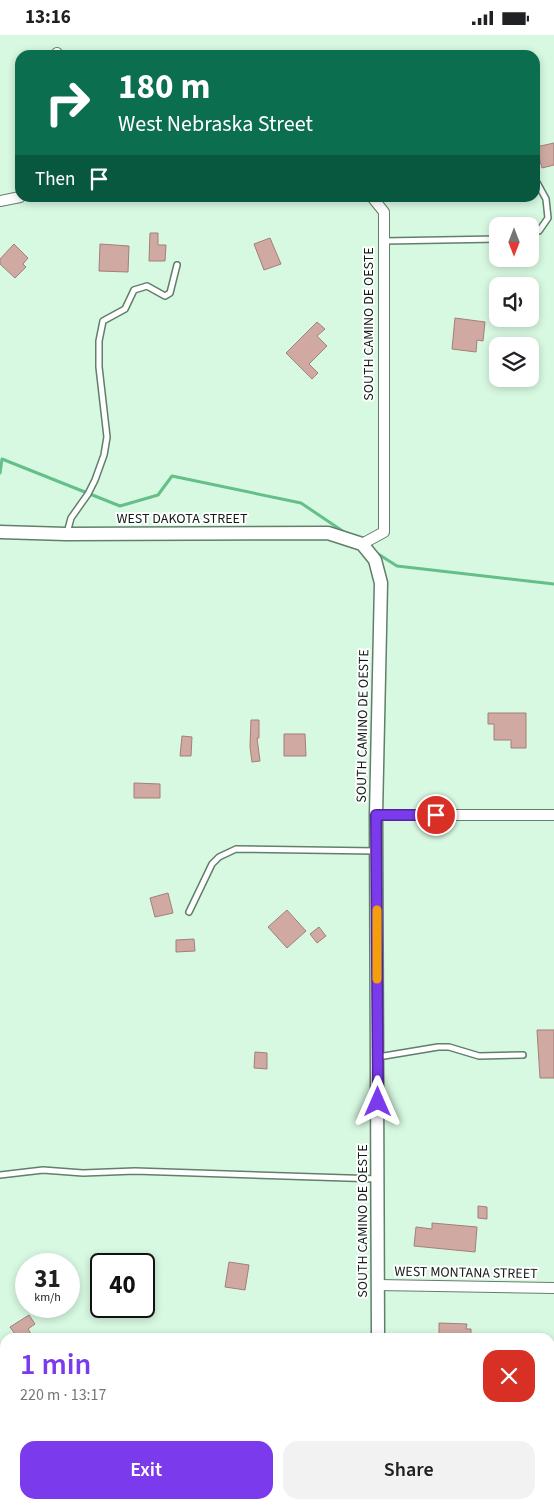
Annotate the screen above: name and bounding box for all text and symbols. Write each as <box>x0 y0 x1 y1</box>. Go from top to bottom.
text: 13:16 <box>25 4 71 31</box>
text: 180 m <box>118 62 210 112</box>
icon: right <box>35 70 100 135</box>
text: West Nebraska Street <box>118 108 313 140</box>
icon: arrive <box>85 165 113 193</box>
text: Then <box>35 166 75 193</box>
north arrow <box>489 217 539 267</box>
map controls <box>489 217 539 387</box>
street label: SOUTH CAMINO DE OESTE <box>359 247 379 401</box>
button: sound <box>489 277 539 327</box>
button: layers <box>489 337 539 387</box>
street label: WEST DAKOTA STREET <box>116 509 248 529</box>
street label: SOUTH CAMINO DE OESTE <box>352 649 374 803</box>
pin <box>415 794 457 836</box>
icon: arrive <box>422 801 450 829</box>
position arrow <box>351 1075 403 1127</box>
street label: SOUTH CAMINO DE OESTE <box>353 1144 373 1298</box>
speed limit sign: 40 <box>90 1253 155 1318</box>
text: 31 <box>34 1261 61 1297</box>
street label: WEST MONTANA STREET <box>394 1262 538 1284</box>
text: km/h <box>34 1289 61 1306</box>
text: 1 min <box>20 1343 91 1386</box>
button: close <box>483 1350 535 1402</box>
text: 220 m · 13:17 <box>20 1384 107 1406</box>
button: Exit <box>20 1441 273 1499</box>
button: Share <box>283 1441 535 1499</box>

